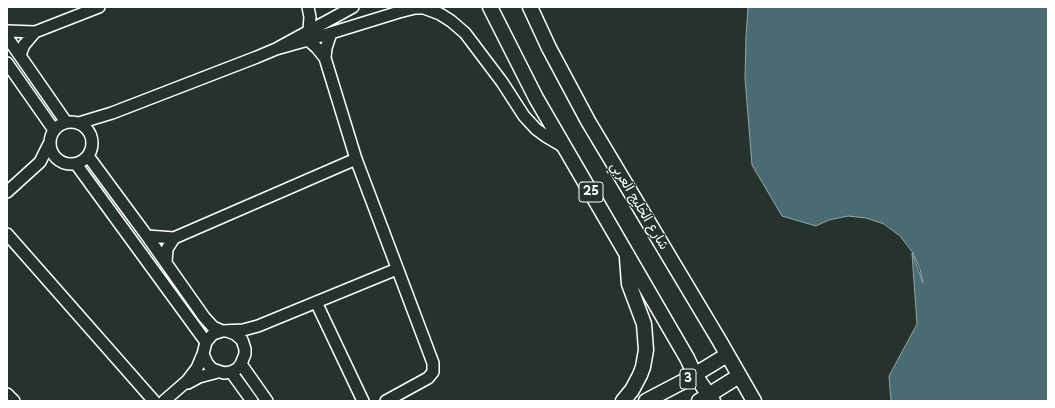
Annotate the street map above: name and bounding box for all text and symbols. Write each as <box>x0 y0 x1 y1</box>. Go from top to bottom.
street label: شارع الخليج العربي <box>607 159 671 253</box>
road number: 25 <box>579 182 603 202</box>
road number: 3 <box>680 369 696 389</box>

